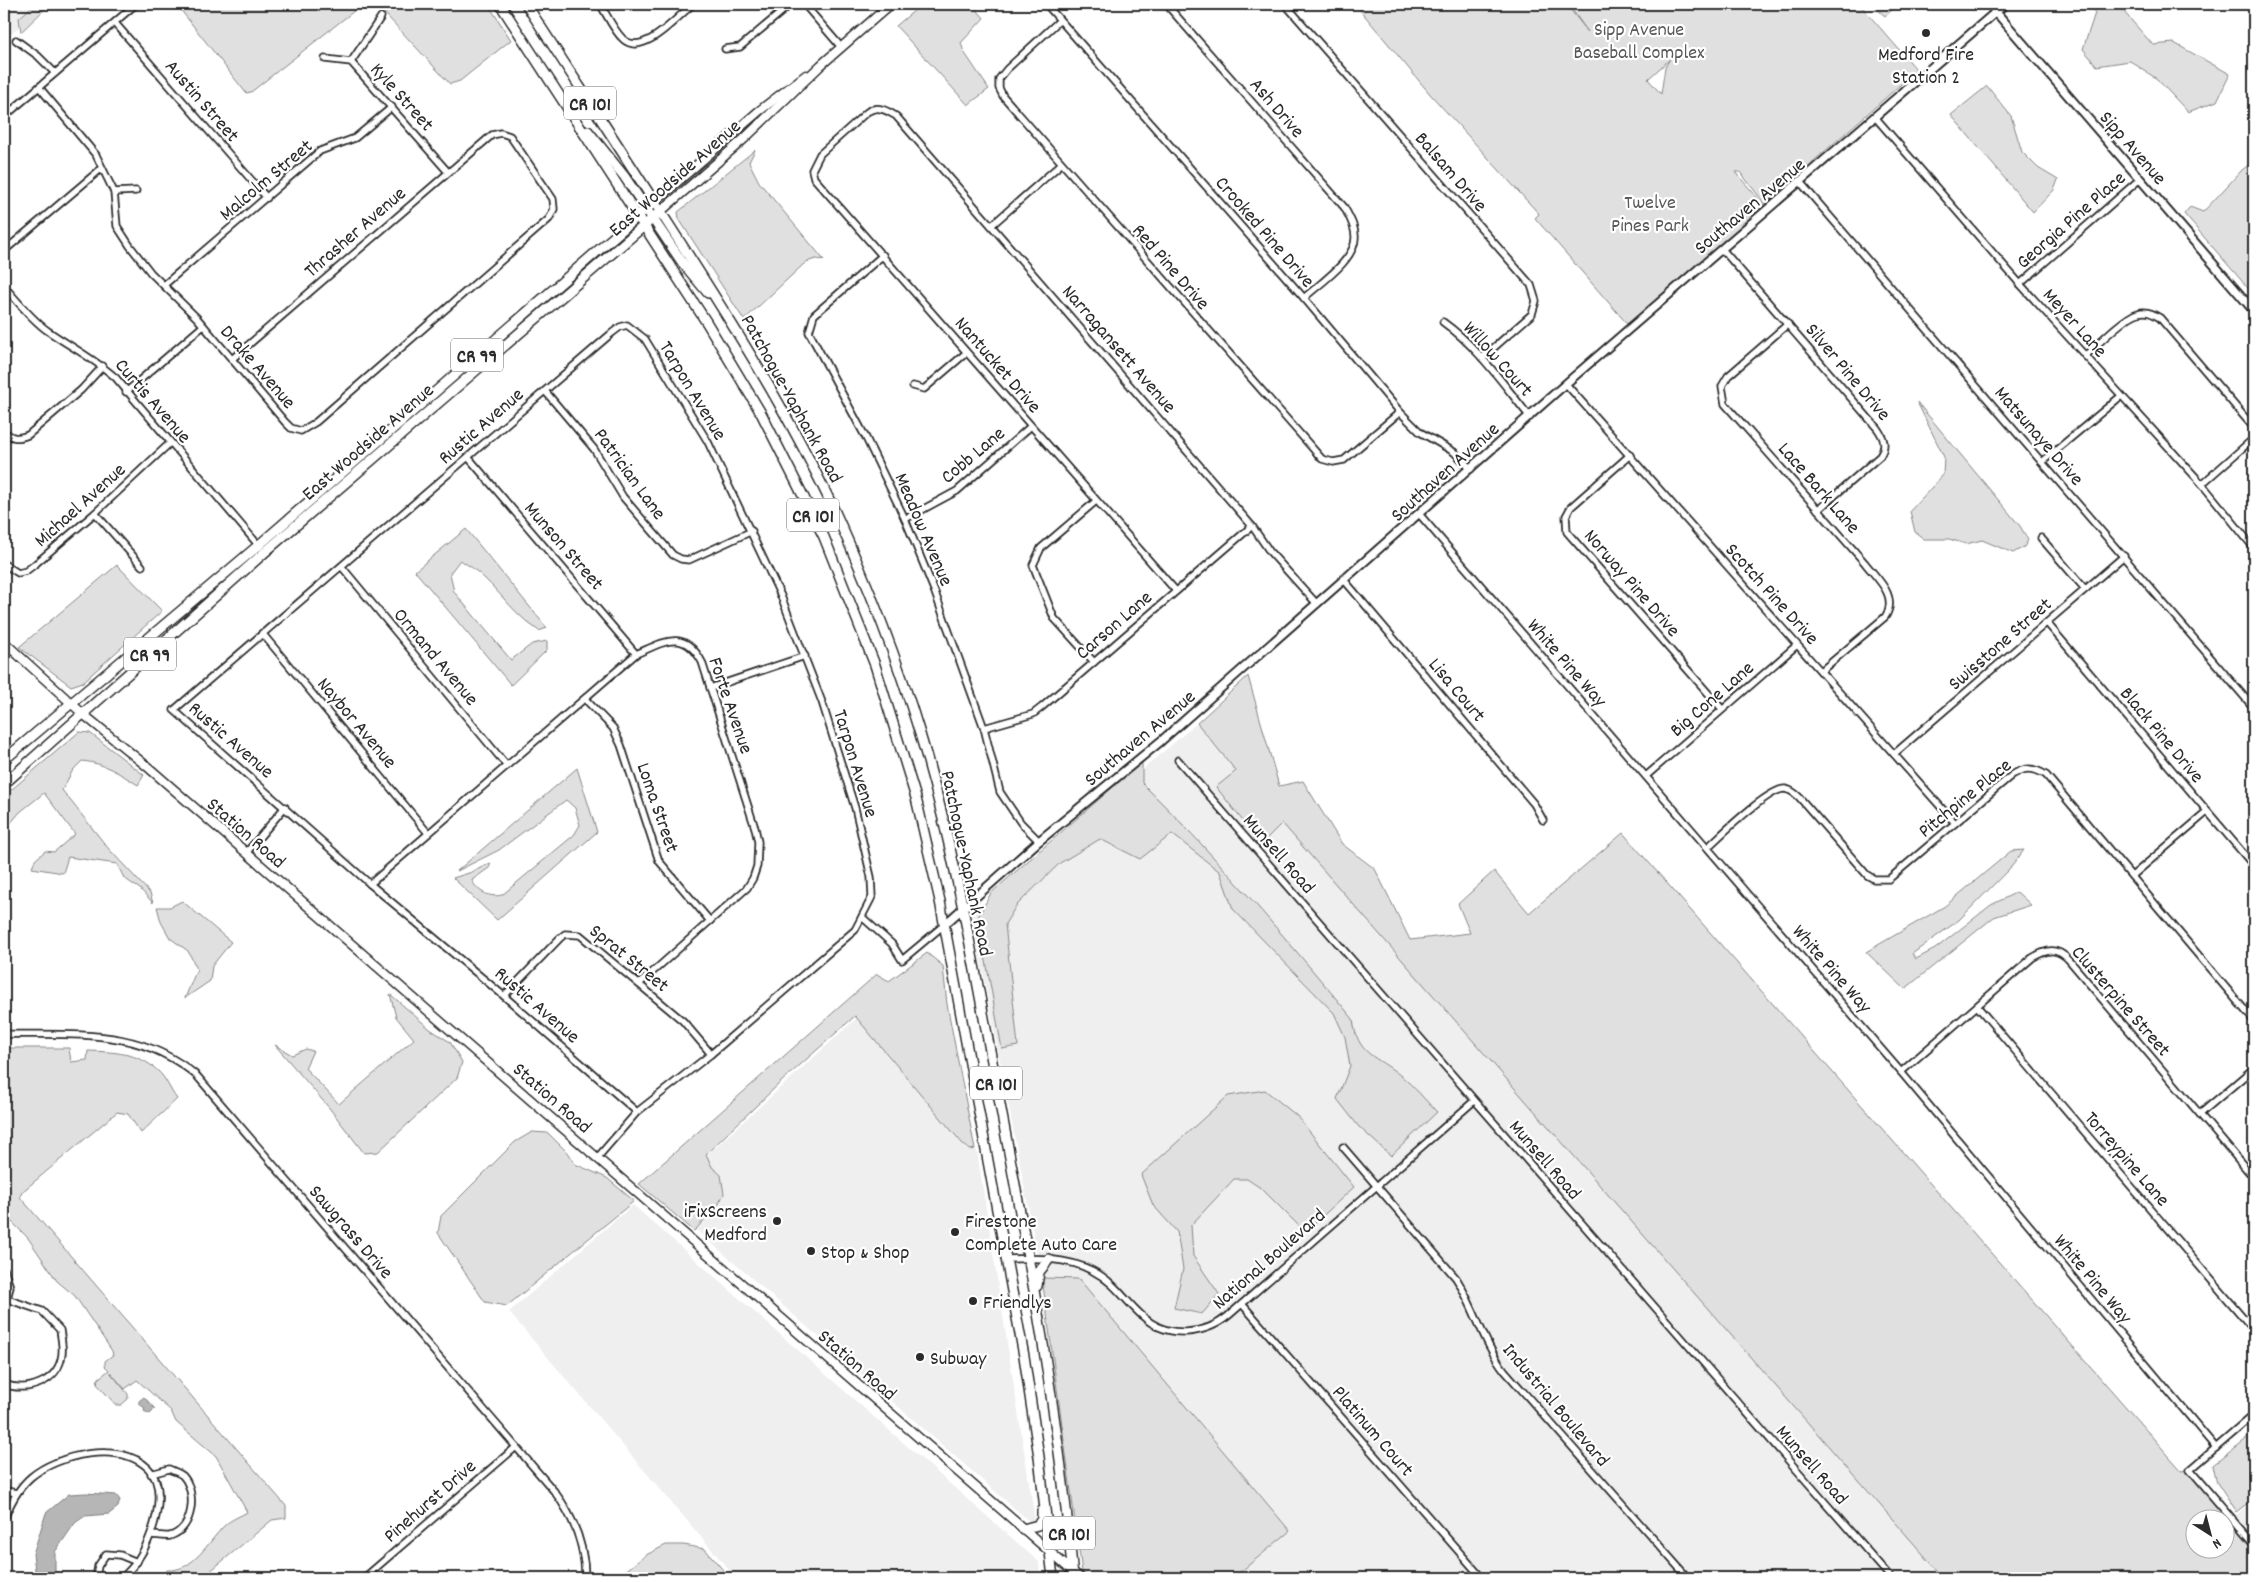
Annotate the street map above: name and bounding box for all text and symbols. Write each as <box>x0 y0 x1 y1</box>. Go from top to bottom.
park label: Sipp Avenue Baseball Complex <box>1574 17 1705 68</box>
marker: Medford Fire Station 2 <box>1920 27 1932 39</box>
place label: Medford Fire Station 2 <box>1878 42 1974 93</box>
street label: Austin Street <box>157 55 245 149</box>
street label: Kyle Street <box>362 57 439 139</box>
street label: Ash Drive <box>1242 73 1310 145</box>
road number: CR 101 <box>564 86 616 120</box>
street label: Sipp Avenue <box>2092 106 2172 192</box>
street label: East Woodside Avenue <box>604 114 748 245</box>
street label: Balsam Drive <box>1407 127 1493 219</box>
street label: Malcolm Street <box>214 134 320 229</box>
street label: Southaven Avenue <box>1689 152 1813 262</box>
street label: Georgia Pine Place <box>2011 166 2133 277</box>
street label: Crooked Pine Drive <box>1207 171 1320 295</box>
street label: Thrasher Avenue <box>299 181 413 286</box>
park label: Twelve Pines Park <box>1611 190 1689 241</box>
street label: Red Pine Drive <box>1124 219 1215 317</box>
street label: Narragansett Avenue <box>1054 280 1182 420</box>
street label: Meyer Lane <box>2035 283 2113 365</box>
street label: Patchogue-Yaphank Road <box>732 310 848 489</box>
street label: Nantucket Drive <box>947 311 1047 421</box>
street label: Willow Court <box>1455 316 1538 404</box>
street label: Silver Pine Drive <box>1797 318 1896 428</box>
street label: Drake Avenue <box>212 320 301 416</box>
street label: Tarpon Avenue <box>651 337 732 447</box>
road number: CR 99 <box>451 338 503 372</box>
street label: Curtis Avenue <box>107 353 197 451</box>
street label: East Woodside Avenue <box>297 378 441 509</box>
street label: Matsunaye Drive <box>1986 381 2089 493</box>
street label: Rustic Avenue <box>433 382 531 472</box>
street label: Southaven Avenue <box>1385 417 1507 530</box>
street label: Cobb Lane <box>936 421 1012 492</box>
street label: Patrician Lane <box>586 423 672 527</box>
street label: Lace Bark Lane <box>1770 437 1866 541</box>
street label: Michael Avenue <box>29 457 133 555</box>
street label: Meadow Avenue <box>886 469 959 591</box>
street label: Munson Street <box>516 497 609 597</box>
road number: CR 101 <box>787 498 839 532</box>
street label: Norway Pine Drive <box>1576 524 1686 644</box>
street label: Scotch Pine Drive <box>1717 538 1824 652</box>
street label: Carson Lane <box>1071 585 1160 667</box>
street label: Swisstone Street <box>1943 592 2059 698</box>
street label: Ormand Avenue <box>385 603 484 713</box>
street label: White Pine Way <box>1519 614 1613 715</box>
road number: CR 99 <box>124 638 176 671</box>
street label: Lisa Court <box>1420 653 1491 729</box>
street label: Forte Avenue <box>700 654 759 758</box>
street label: Big Cone Lane <box>1665 656 1761 745</box>
street label: Naybor Avenue <box>309 672 402 776</box>
street label: Black Pine Drive <box>2112 682 2210 790</box>
street label: Southaven Avenue <box>1079 684 1203 794</box>
street label: Rustic Avenue <box>181 696 279 786</box>
street label: Tarpon Avenue <box>824 706 884 821</box>
street label: Pitchpine Place <box>1913 753 2019 846</box>
street label: Loma Street <box>628 759 685 857</box>
street label: Patchogue-Yaphank Road <box>932 768 998 959</box>
street label: Station Road <box>199 792 291 877</box>
street label: Munsell Road <box>1235 809 1321 901</box>
street label: Sprat Street <box>582 918 674 1000</box>
street label: White Pine Way <box>1784 920 1878 1021</box>
street label: Clusterpine Street <box>2063 940 2176 1064</box>
street label: Rustic Avenue <box>487 961 585 1051</box>
street label: Station Road <box>505 1057 597 1142</box>
road number: CR 101 <box>970 1066 1022 1100</box>
street label: Torreypine Lane <box>2076 1106 2175 1214</box>
street label: Munsell Road <box>1501 1115 1587 1207</box>
street label: Sawgrass Drive <box>301 1180 399 1286</box>
place label: iFixScreens Medford <box>684 1199 767 1250</box>
street label: National Boulevard <box>1207 1203 1333 1317</box>
place label: Firestone Complete Auto Care <box>965 1209 1117 1260</box>
marker: iFixScreens Medford <box>771 1215 783 1227</box>
marker: Firestone Complete Auto Care <box>949 1226 961 1238</box>
street label: White Pine Way <box>2046 1229 2138 1332</box>
place label: Stop & Shop <box>821 1240 909 1268</box>
marker: Stop & Shop <box>805 1245 817 1257</box>
place label: Friendlys <box>983 1290 1052 1318</box>
marker: Friendlys <box>967 1295 979 1307</box>
street label: Station Road <box>810 1324 902 1409</box>
street label: Industrial Boulevard <box>1494 1338 1615 1474</box>
place label: Subway <box>930 1346 987 1374</box>
marker: Subway <box>914 1351 926 1363</box>
street label: Platinum Court <box>1324 1380 1419 1484</box>
street label: Munsell Road <box>1768 1420 1854 1512</box>
street label: Pinehurst Drive <box>378 1454 484 1551</box>
north arrow <box>2186 1510 2236 1560</box>
road number: CR 101 <box>1043 1516 1095 1550</box>
text: N <box>2208 1533 2225 1553</box>

